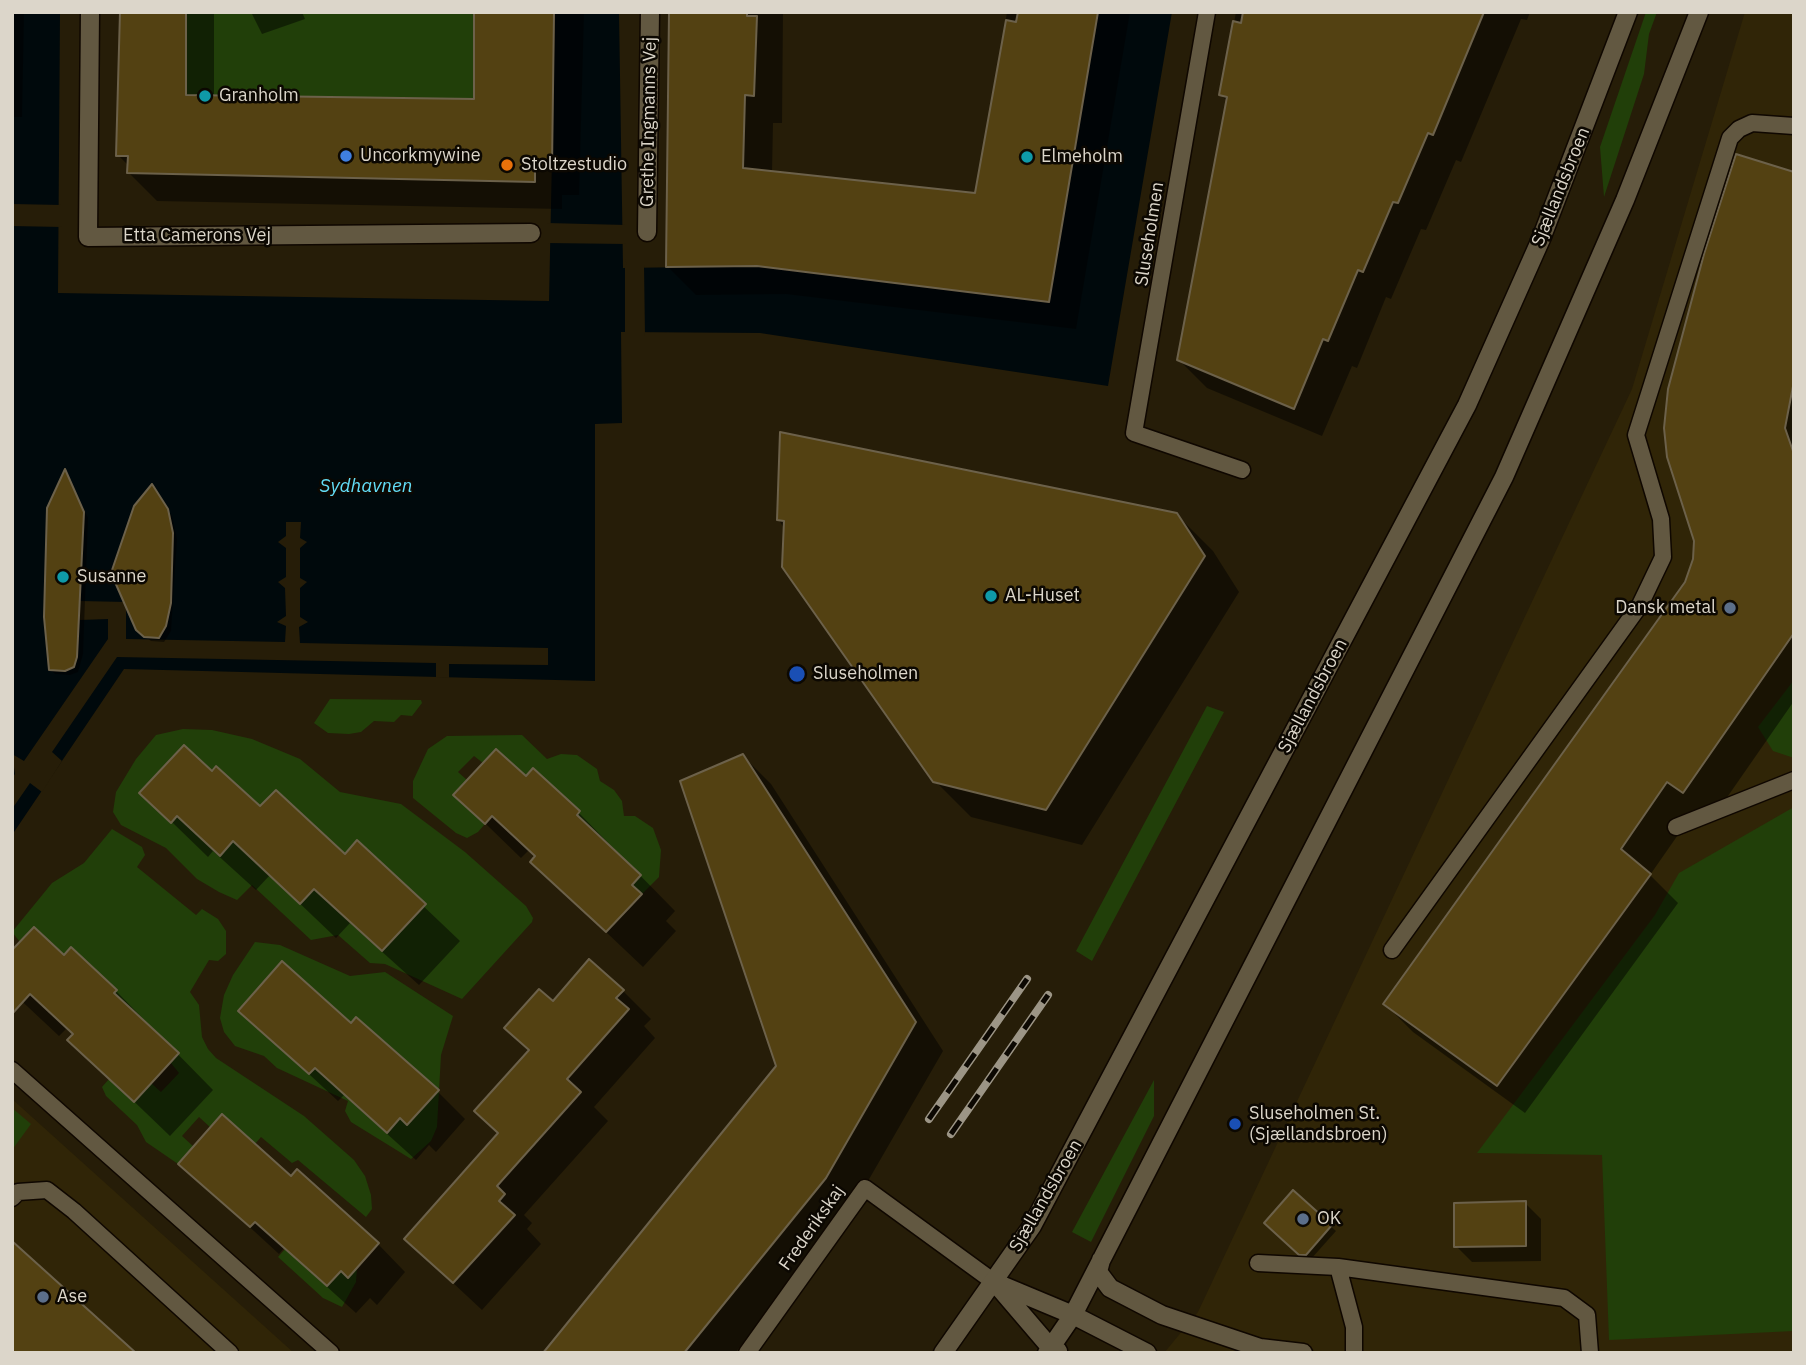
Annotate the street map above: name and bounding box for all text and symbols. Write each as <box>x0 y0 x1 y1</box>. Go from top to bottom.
street label: Grethe Ingmanns Vej <box>637 37 661 207</box>
place label: Granholm <box>219 85 299 107</box>
marker: Granholm <box>197 88 213 104</box>
street label: Sjællandsbroen <box>1527 124 1595 250</box>
place label: Uncorkmywine <box>360 145 481 167</box>
place label: Elmeholm <box>1041 146 1123 168</box>
marker: Uncorkmywine <box>338 148 354 164</box>
marker: Elmeholm <box>1019 149 1035 165</box>
place label: Stoltzestudio <box>521 154 627 176</box>
marker: Stoltzestudio <box>499 157 515 173</box>
street label: Sluseholmen <box>1131 180 1169 288</box>
street label: Etta Camerons Vej <box>123 225 271 247</box>
water label: Sydhavnen <box>319 476 413 498</box>
place label: Susanne <box>77 566 146 588</box>
marker: Susanne <box>55 569 71 585</box>
place label: AL-Huset <box>1005 585 1080 607</box>
marker: AL-Huset <box>983 588 999 604</box>
place label: Dansk metal <box>1615 597 1716 619</box>
marker: Dansk metal <box>1722 600 1738 616</box>
street label: Sjællandsbroen <box>1274 635 1352 757</box>
place label: Sluseholmen <box>813 663 918 685</box>
marker: Sluseholmen <box>787 664 807 684</box>
place label: Sluseholmen St. (Sjællandsbroen) <box>1249 1103 1387 1146</box>
marker: Sluseholmen St. (Sjællandsbroen) <box>1227 1116 1243 1132</box>
street label: Sjællandsbroen <box>1005 1136 1087 1256</box>
street label: Frederikskaj <box>775 1181 849 1275</box>
place label: OK <box>1317 1208 1341 1230</box>
marker: OK <box>1295 1211 1311 1227</box>
place label: Ase <box>57 1286 87 1308</box>
marker: Ase <box>35 1289 51 1305</box>

